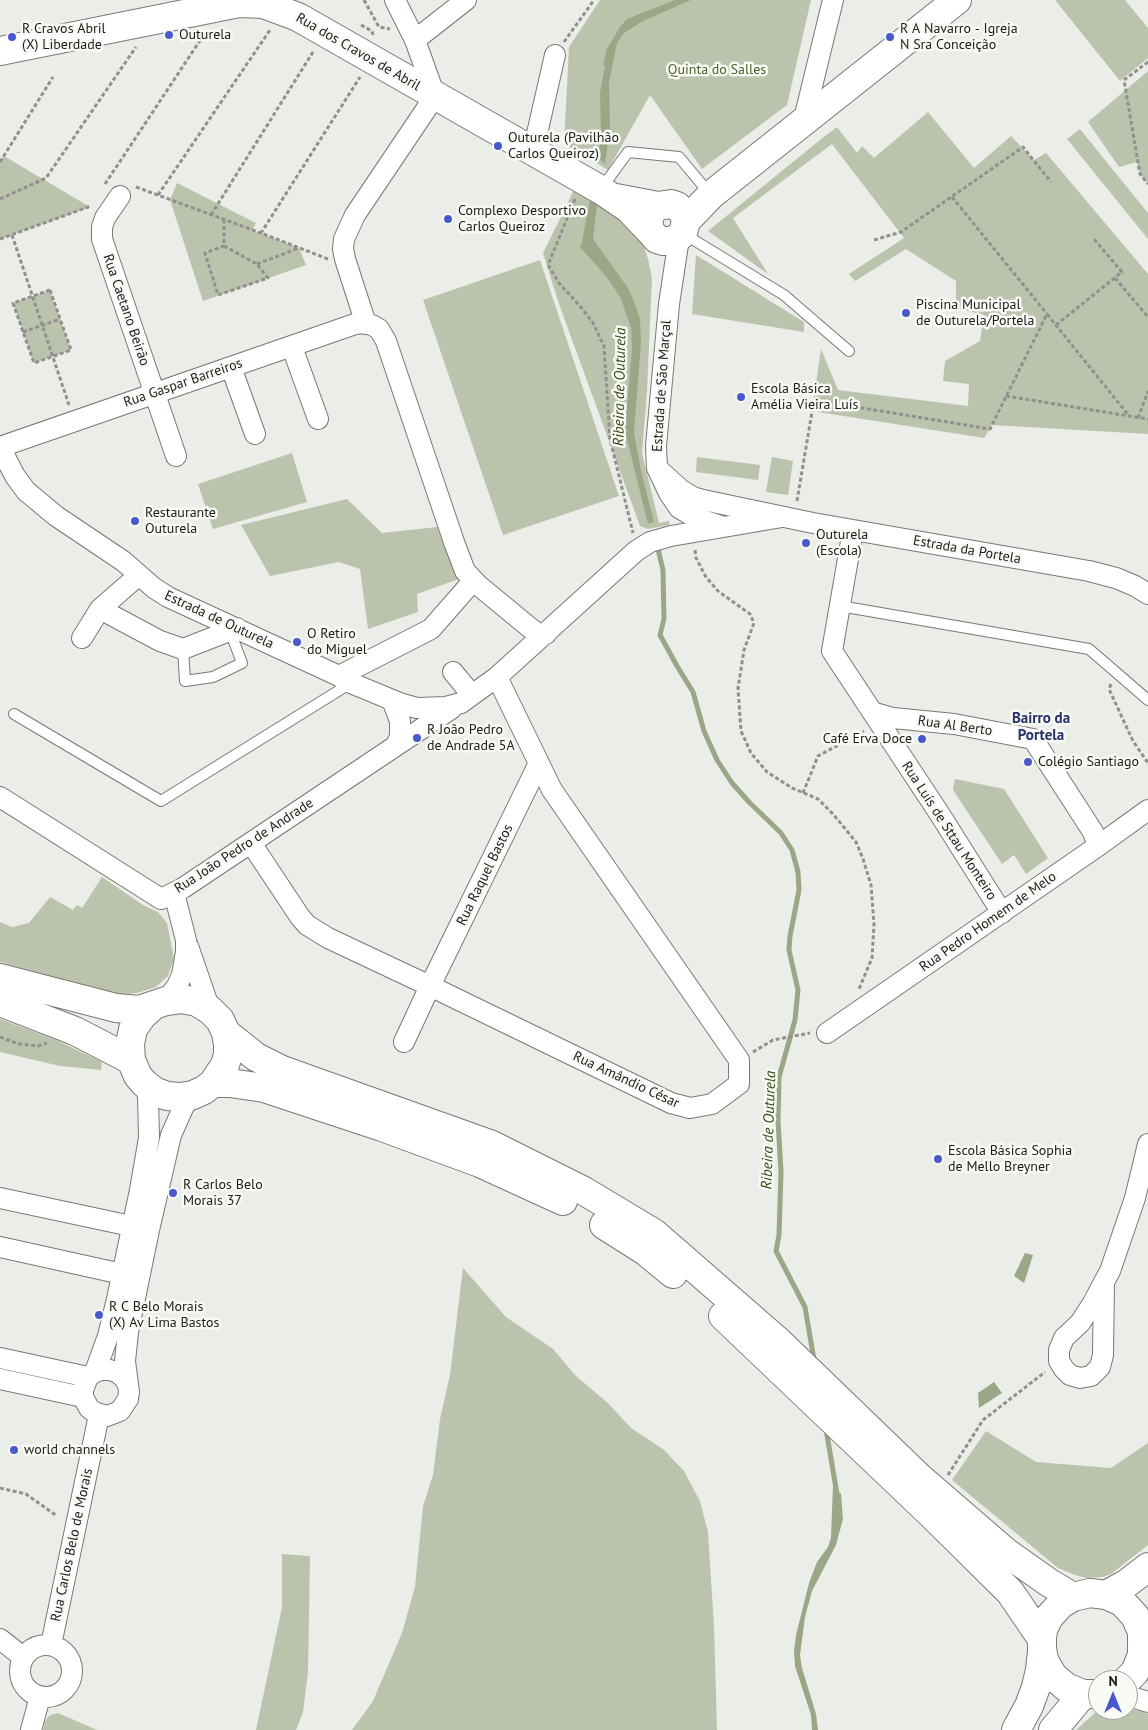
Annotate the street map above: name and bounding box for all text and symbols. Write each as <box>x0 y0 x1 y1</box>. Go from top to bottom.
street label: Rua dos Cravos de Abril <box>293 9 423 95</box>
place label: R Cravos Abril (X) Liberdade <box>22 21 106 54</box>
place label: R A Navarro - Igreja N Sra Conceição <box>900 21 1018 54</box>
place label: Outurela <box>179 27 231 43</box>
marker: Outurela <box>163 29 175 41</box>
marker: R Cravos Abril (X) Liberdade <box>6 31 18 43</box>
marker: R A Navarro - Igreja N Sra Conceição <box>884 31 896 43</box>
park label: Quinta do Salles <box>668 62 766 78</box>
place label: Outurela (Pavilhão Carlos Queiroz) <box>508 130 619 162</box>
marker: Outurela (Pavilhão Carlos Queiroz) <box>492 140 504 152</box>
place label: Complexo Desportivo Carlos Queiroz <box>458 203 586 236</box>
marker: Complexo Desportivo Carlos Queiroz <box>442 213 454 225</box>
street label: Rua Caetano Beirão <box>99 252 153 368</box>
place label: Piscina Municipal de Outurela/Portela <box>916 297 1034 330</box>
marker: Piscina Municipal de Outurela/Portela <box>900 307 912 319</box>
street label: Estrada de São Marçal <box>649 319 675 453</box>
water label: Ribeira de Outurela <box>610 328 630 446</box>
street label: Rua Gaspar Barreiros <box>121 355 245 411</box>
place label: Escola Básica Amélia Vieira Luís <box>751 381 858 414</box>
marker: Escola Básica Amélia Vieira Luís <box>735 391 747 403</box>
place label: Restaurante Outurela <box>145 505 216 538</box>
marker: Restaurante Outurela <box>129 515 141 527</box>
place label: Outurela (Escola) <box>816 527 868 560</box>
street label: Estrada da Portela <box>912 532 1022 568</box>
marker: Outurela (Escola) <box>800 537 812 549</box>
street label: Estrada de Outurela <box>162 587 276 653</box>
place label: O Retiro do Miguel <box>307 626 367 658</box>
marker: O Retiro do Miguel <box>291 636 303 648</box>
district label: Bairro da Portela <box>1012 710 1070 745</box>
street label: Rua Al Berto <box>917 712 993 740</box>
place label: R João Pedro de Andrade 5A <box>427 722 515 754</box>
place label: Café Erva Doce <box>823 731 912 747</box>
marker: R João Pedro de Andrade 5A <box>411 732 423 744</box>
marker: Café Erva Doce <box>916 733 928 745</box>
place label: Colégio Santiago <box>1038 754 1139 770</box>
marker: Colégio Santiago <box>1022 756 1034 768</box>
street label: Rua Luís de Sttau Monteiro <box>898 759 1000 903</box>
street label: Rua João Pedro de Andrade <box>171 795 317 897</box>
street label: Rua Raquel Bastos <box>453 822 517 928</box>
street label: Rua Pedro Homem de Melo <box>916 868 1060 976</box>
street label: Rua Amândio César <box>570 1048 682 1112</box>
water label: Ribeira de Outurela <box>758 1070 780 1190</box>
place label: Escola Básica Sophia de Mello Breyner <box>948 1143 1072 1176</box>
marker: Escola Básica Sophia de Mello Breyner <box>932 1153 944 1165</box>
place label: R Carlos Belo Morais 37 <box>183 1177 263 1210</box>
marker: R Carlos Belo Morais 37 <box>167 1187 179 1199</box>
place label: R C Belo Morais (X) Av Lima Bastos <box>109 1299 219 1331</box>
marker: R C Belo Morais (X) Av Lima Bastos <box>93 1309 105 1321</box>
place label: world channels <box>24 1442 115 1458</box>
marker: world channels <box>8 1444 20 1456</box>
street label: Rua Carlos Belo de Morais <box>48 1467 96 1623</box>
north arrow <box>1088 1670 1138 1720</box>
text: N <box>1108 1672 1118 1690</box>

